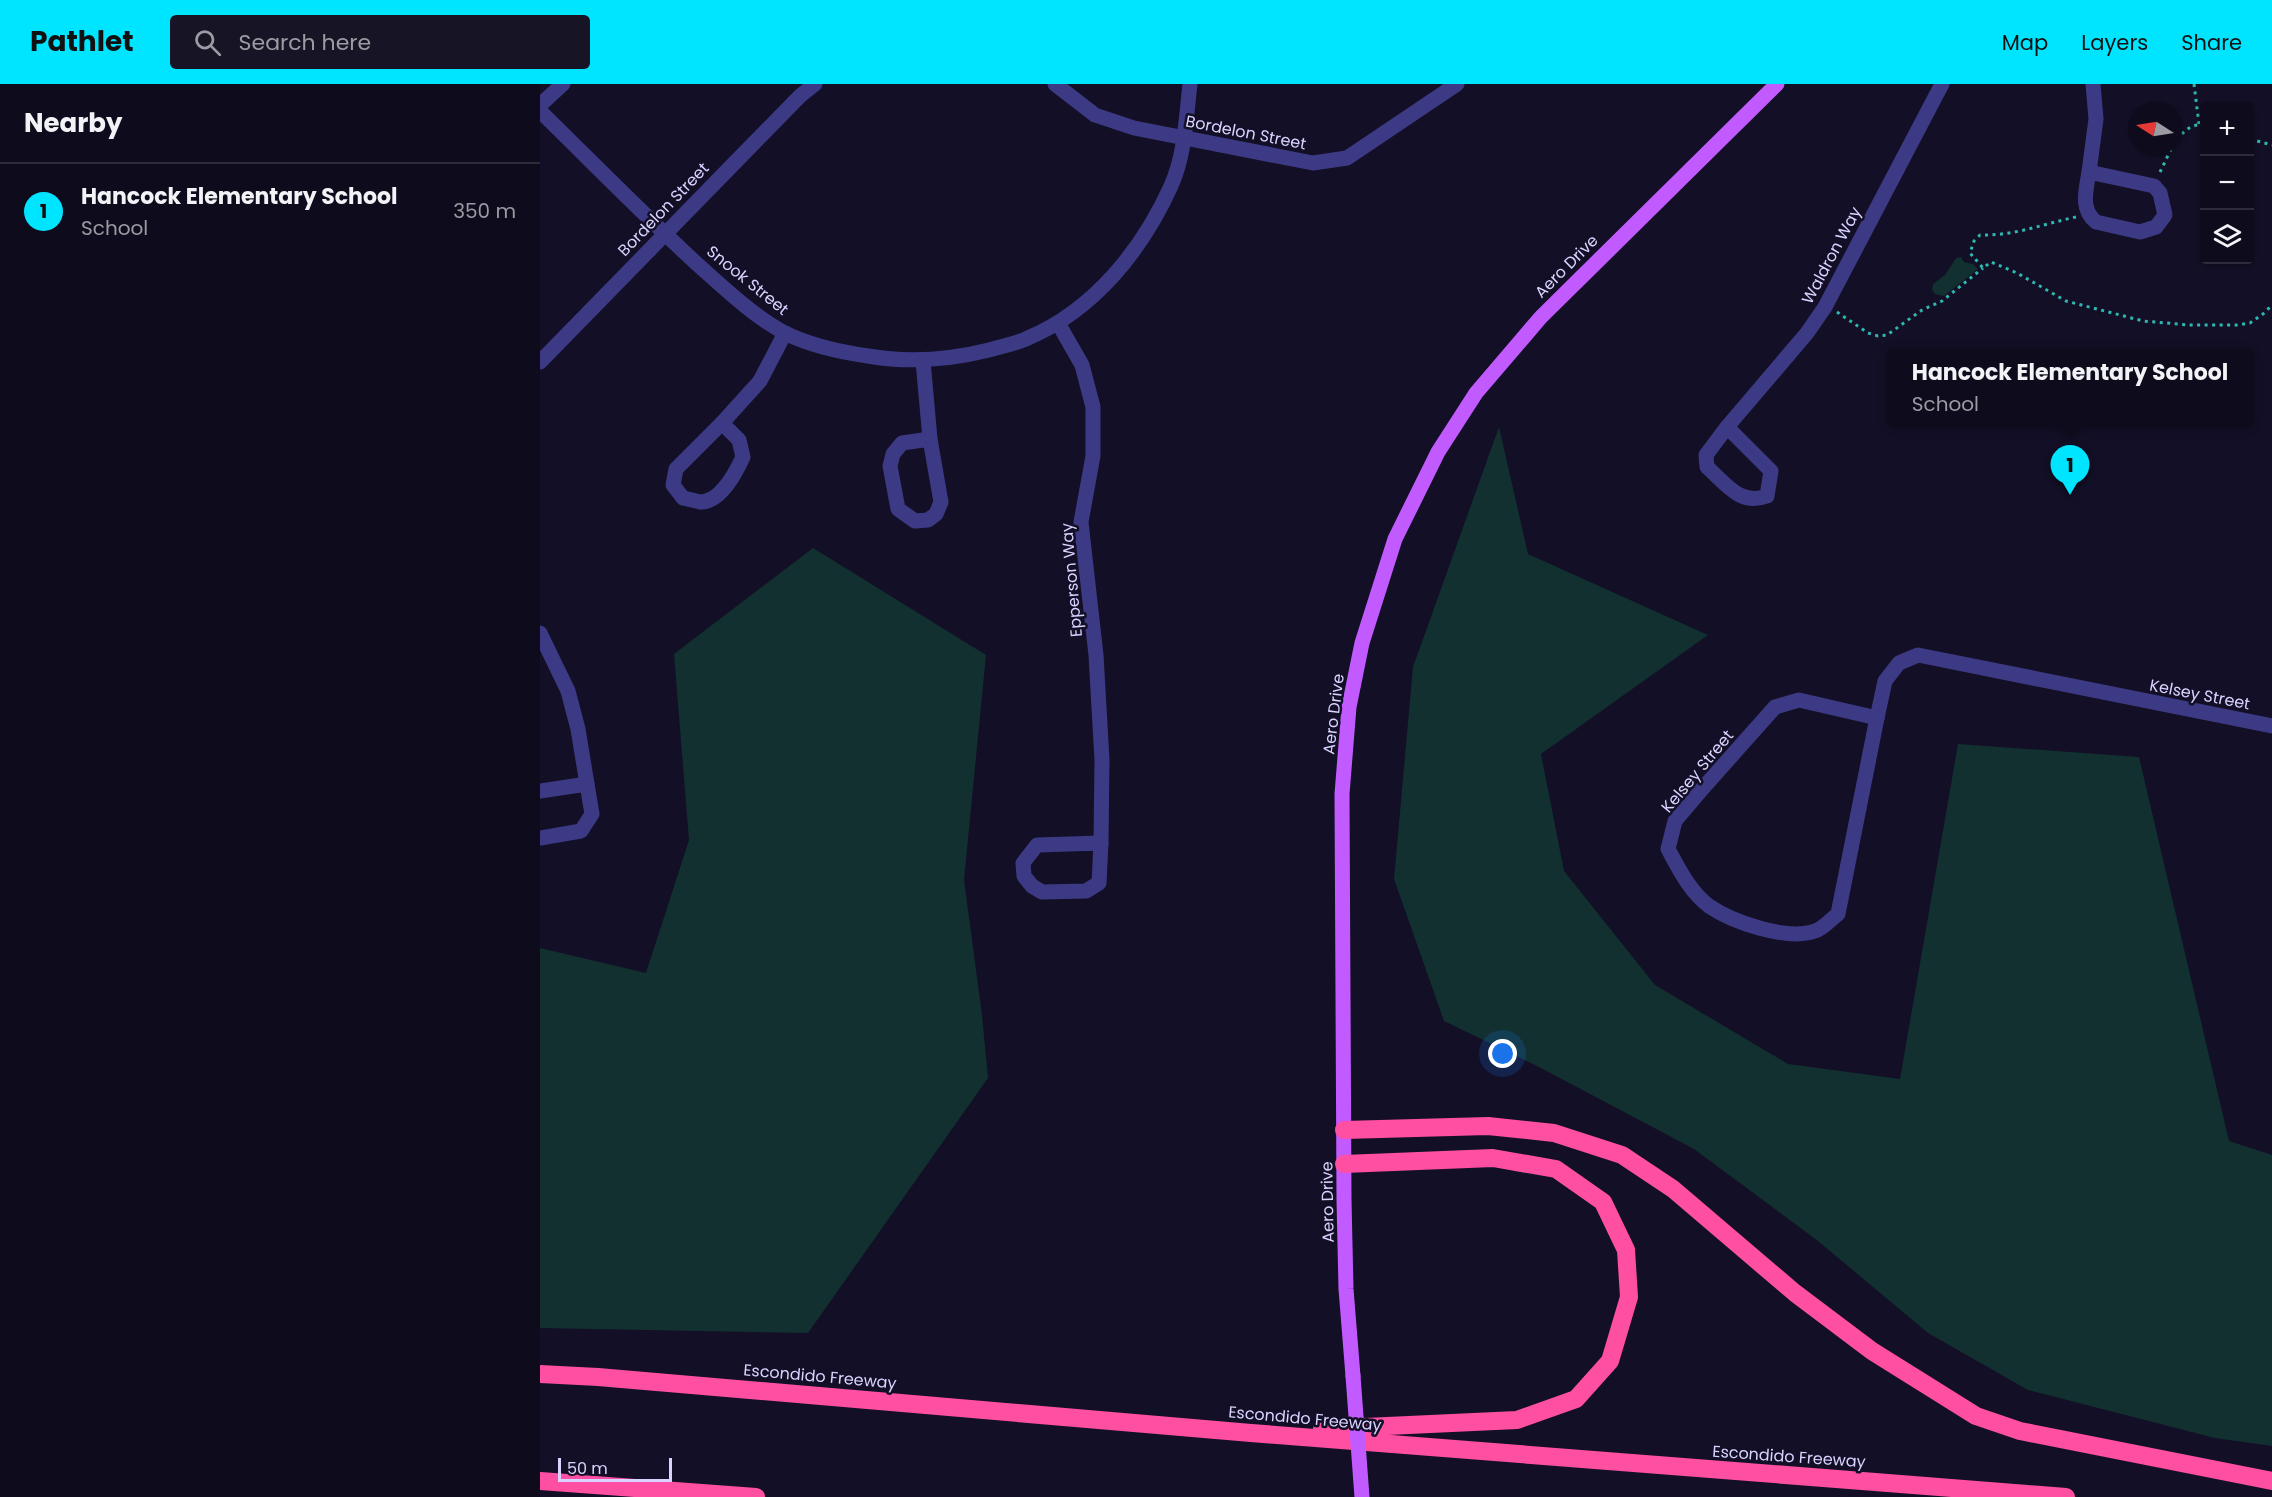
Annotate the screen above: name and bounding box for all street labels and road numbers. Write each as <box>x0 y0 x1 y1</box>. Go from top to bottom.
street label: Bordelon Street <box>1184 110 1308 155</box>
street label: Bordelon Street <box>613 157 714 261</box>
street label: Waldron Way <box>1796 202 1867 308</box>
street label: Aero Drive <box>1529 229 1603 303</box>
street label: Snook Street <box>702 240 794 321</box>
street label: Epperson Way <box>1055 522 1088 638</box>
street label: Aero Drive <box>1317 672 1350 756</box>
street label: Kelsey Street <box>2148 673 2252 716</box>
street label: Kelsey Street <box>1656 725 1739 818</box>
street label: Aero Drive <box>1315 1161 1340 1243</box>
street label: Escondido Freeway <box>742 1358 897 1395</box>
street label: Escondido Freeway <box>1227 1400 1382 1437</box>
street label: Escondido Freeway <box>1712 1440 1866 1473</box>

